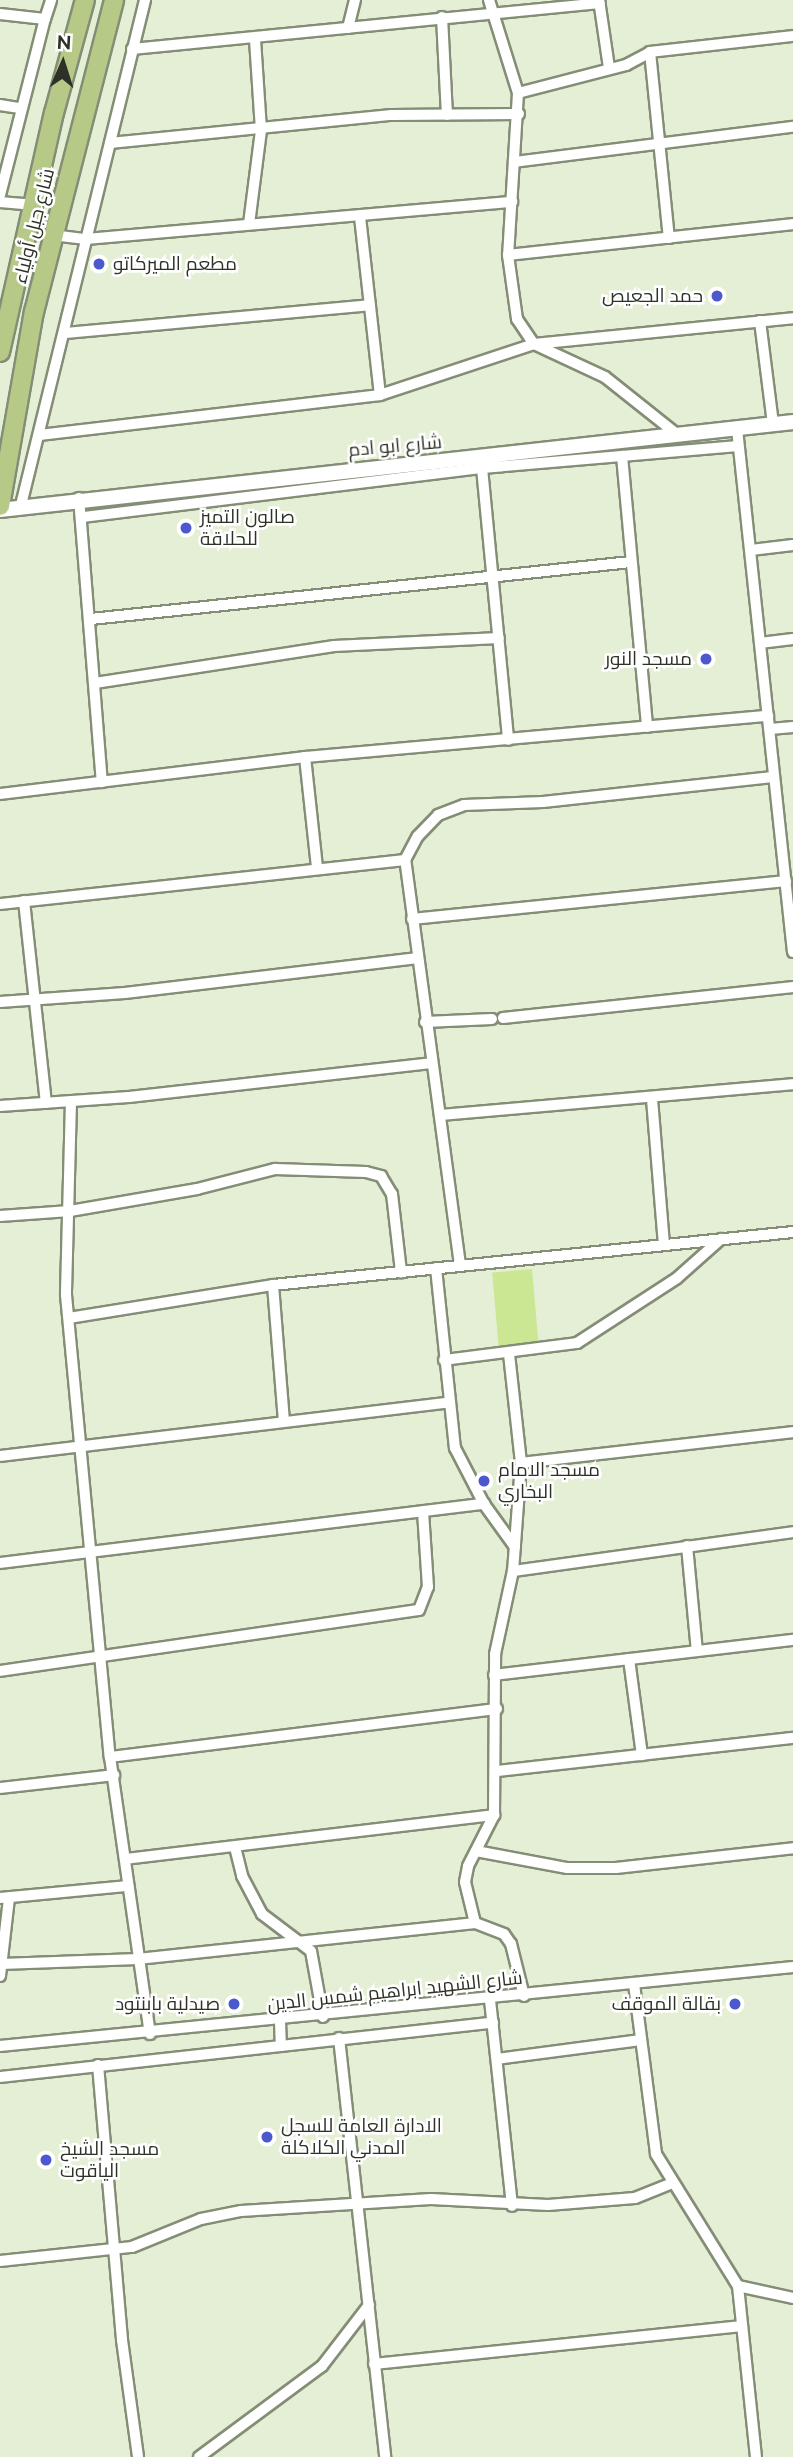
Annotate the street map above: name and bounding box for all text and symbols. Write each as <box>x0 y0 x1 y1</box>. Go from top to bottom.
north arrow <box>28 28 98 98</box>
text: N <box>56 31 72 53</box>
street label: شارع جبل أولياء <box>9 166 59 286</box>
place label: مطعم الميركاتو <box>113 253 237 275</box>
marker: مطعم الميركاتو <box>91 256 107 272</box>
place label: حمد الجعيص <box>602 285 703 307</box>
marker: حمد الجعيص <box>709 288 725 304</box>
street label: شارع ابو ادم <box>347 431 443 461</box>
place label: صالون التميز للحلاقة <box>200 506 295 550</box>
marker: صالون التميز للحلاقة <box>178 520 194 536</box>
place label: مسجد النور <box>605 648 692 670</box>
marker: مسجد النور <box>698 651 714 667</box>
place label: مسجد الامام البخاري <box>498 1459 600 1503</box>
marker: مسجد الامام البخاري <box>476 1473 492 1489</box>
street label: شارع الشهيد ابراهيم شمس الدين <box>266 1966 524 2016</box>
place label: صيدلية بابنتود <box>115 1993 220 2015</box>
place label: بقالة الموقف <box>611 1993 721 2015</box>
marker: صيدلية بابنتود <box>226 1996 242 2012</box>
marker: بقالة الموقف <box>727 1996 743 2012</box>
place label: الادارة العامة للسجل المدني الكلاكلة <box>281 2115 442 2159</box>
marker: الادارة العامة للسجل المدني الكلاكلة <box>259 2129 275 2145</box>
place label: مسجد الشيخ الياقوت <box>60 2138 159 2182</box>
marker: مسجد الشيخ الياقوت <box>38 2152 54 2168</box>

